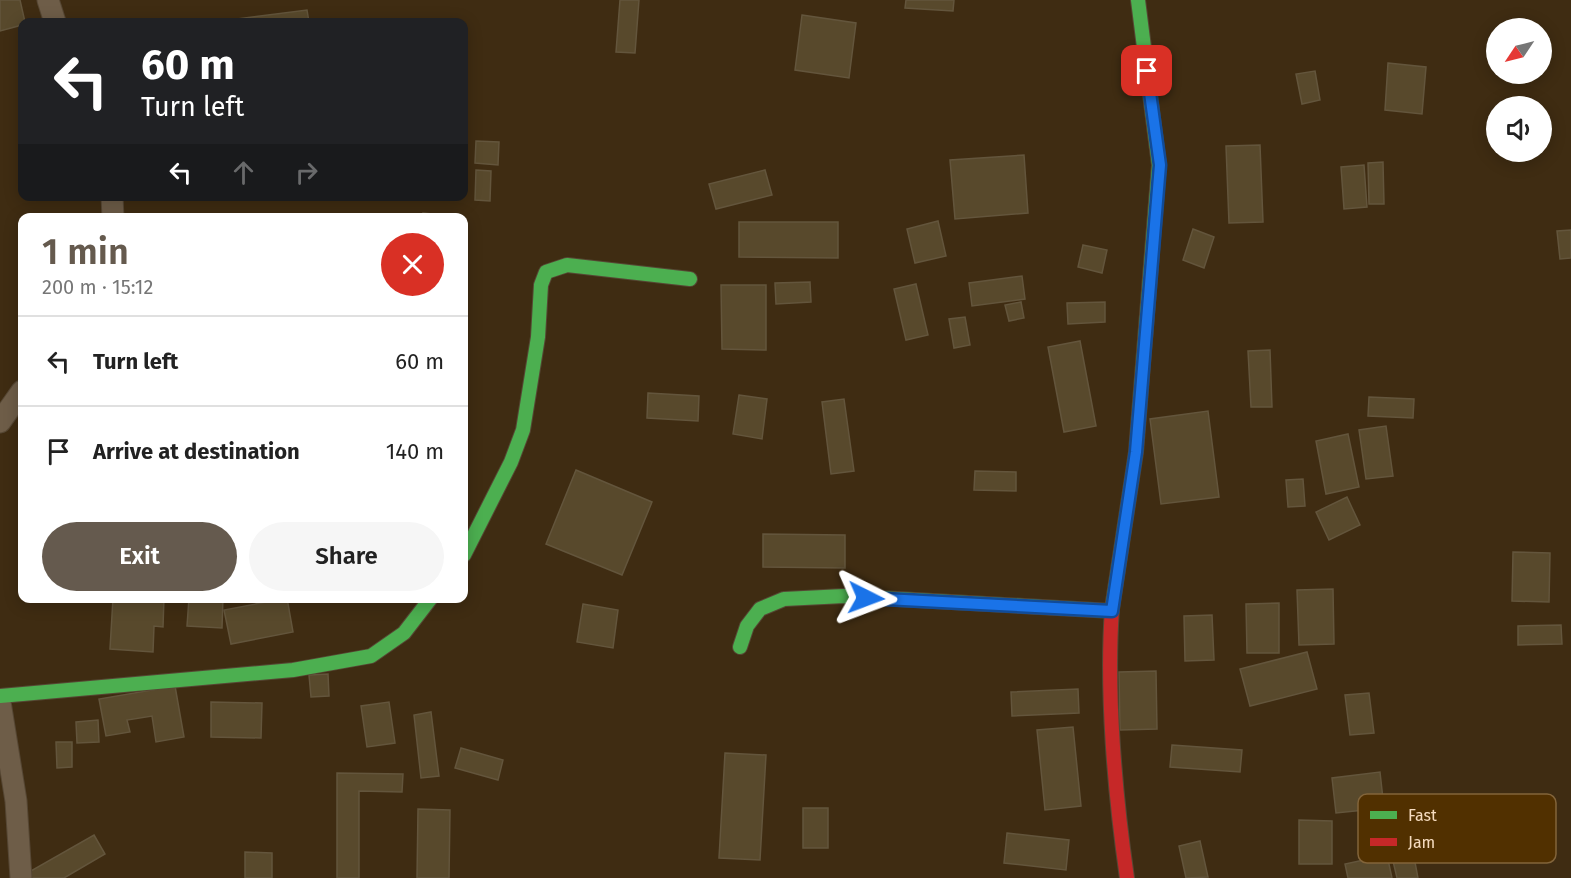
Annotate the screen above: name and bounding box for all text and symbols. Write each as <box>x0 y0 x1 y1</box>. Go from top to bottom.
north arrow <box>1486 18 1552 84</box>
map controls <box>1486 18 1552 162</box>
text: 60 m <box>141 40 235 90</box>
icon: left <box>42 42 120 120</box>
pin <box>1121 45 1172 96</box>
icon: arrive <box>1130 54 1163 87</box>
text: Turn left <box>141 91 244 123</box>
button: sound <box>1486 96 1552 162</box>
icon: left <box>164 156 197 189</box>
icon: ahead <box>227 156 260 189</box>
icon: right <box>290 156 323 189</box>
text: 1 min <box>42 230 129 274</box>
button: close <box>381 233 444 296</box>
text: 200 m · 15:12 <box>42 275 153 299</box>
icon: left <box>42 345 75 378</box>
text: Turn left <box>93 348 178 375</box>
text: 60 m <box>395 348 444 375</box>
icon: arrive <box>42 435 75 468</box>
text: Arrive at destination <box>93 438 300 465</box>
text: 140 m <box>386 438 444 465</box>
button: Exit <box>42 522 237 591</box>
button: Share <box>249 522 444 591</box>
position arrow <box>834 566 898 630</box>
legend <box>1358 794 1556 863</box>
text: Fast <box>1408 806 1437 825</box>
text: Jam <box>1408 833 1435 852</box>

